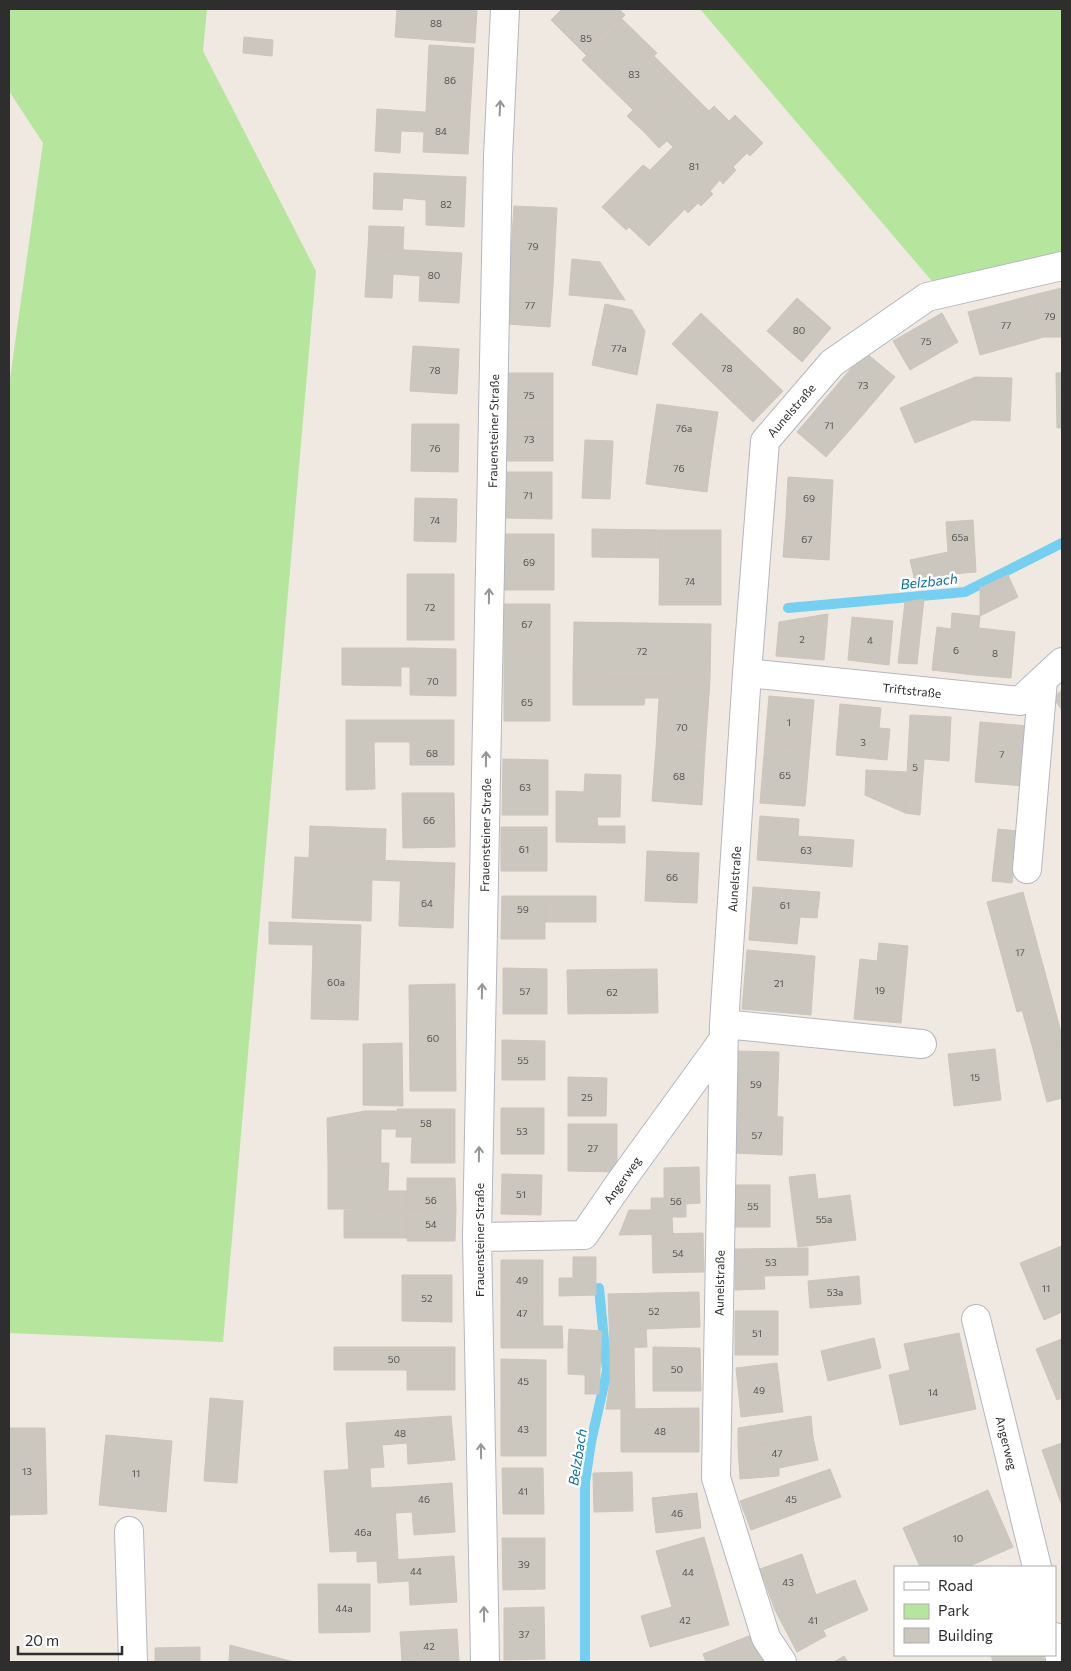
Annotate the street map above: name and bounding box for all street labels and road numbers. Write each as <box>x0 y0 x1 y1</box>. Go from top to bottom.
street label: Frauensteiner Straße <box>485 374 501 488</box>
street label: Aunelstraße <box>764 380 818 440</box>
street label: Triftstraße <box>882 680 942 700</box>
street label: Frauensteiner Straße <box>477 778 493 892</box>
street label: Aunelstraße <box>725 846 743 912</box>
street label: Angerweg <box>601 1153 644 1207</box>
street label: Frauensteiner Straße <box>472 1183 486 1297</box>
street label: Aunelstraße <box>711 1250 727 1316</box>
street label: Angerweg <box>994 1415 1021 1472</box>

